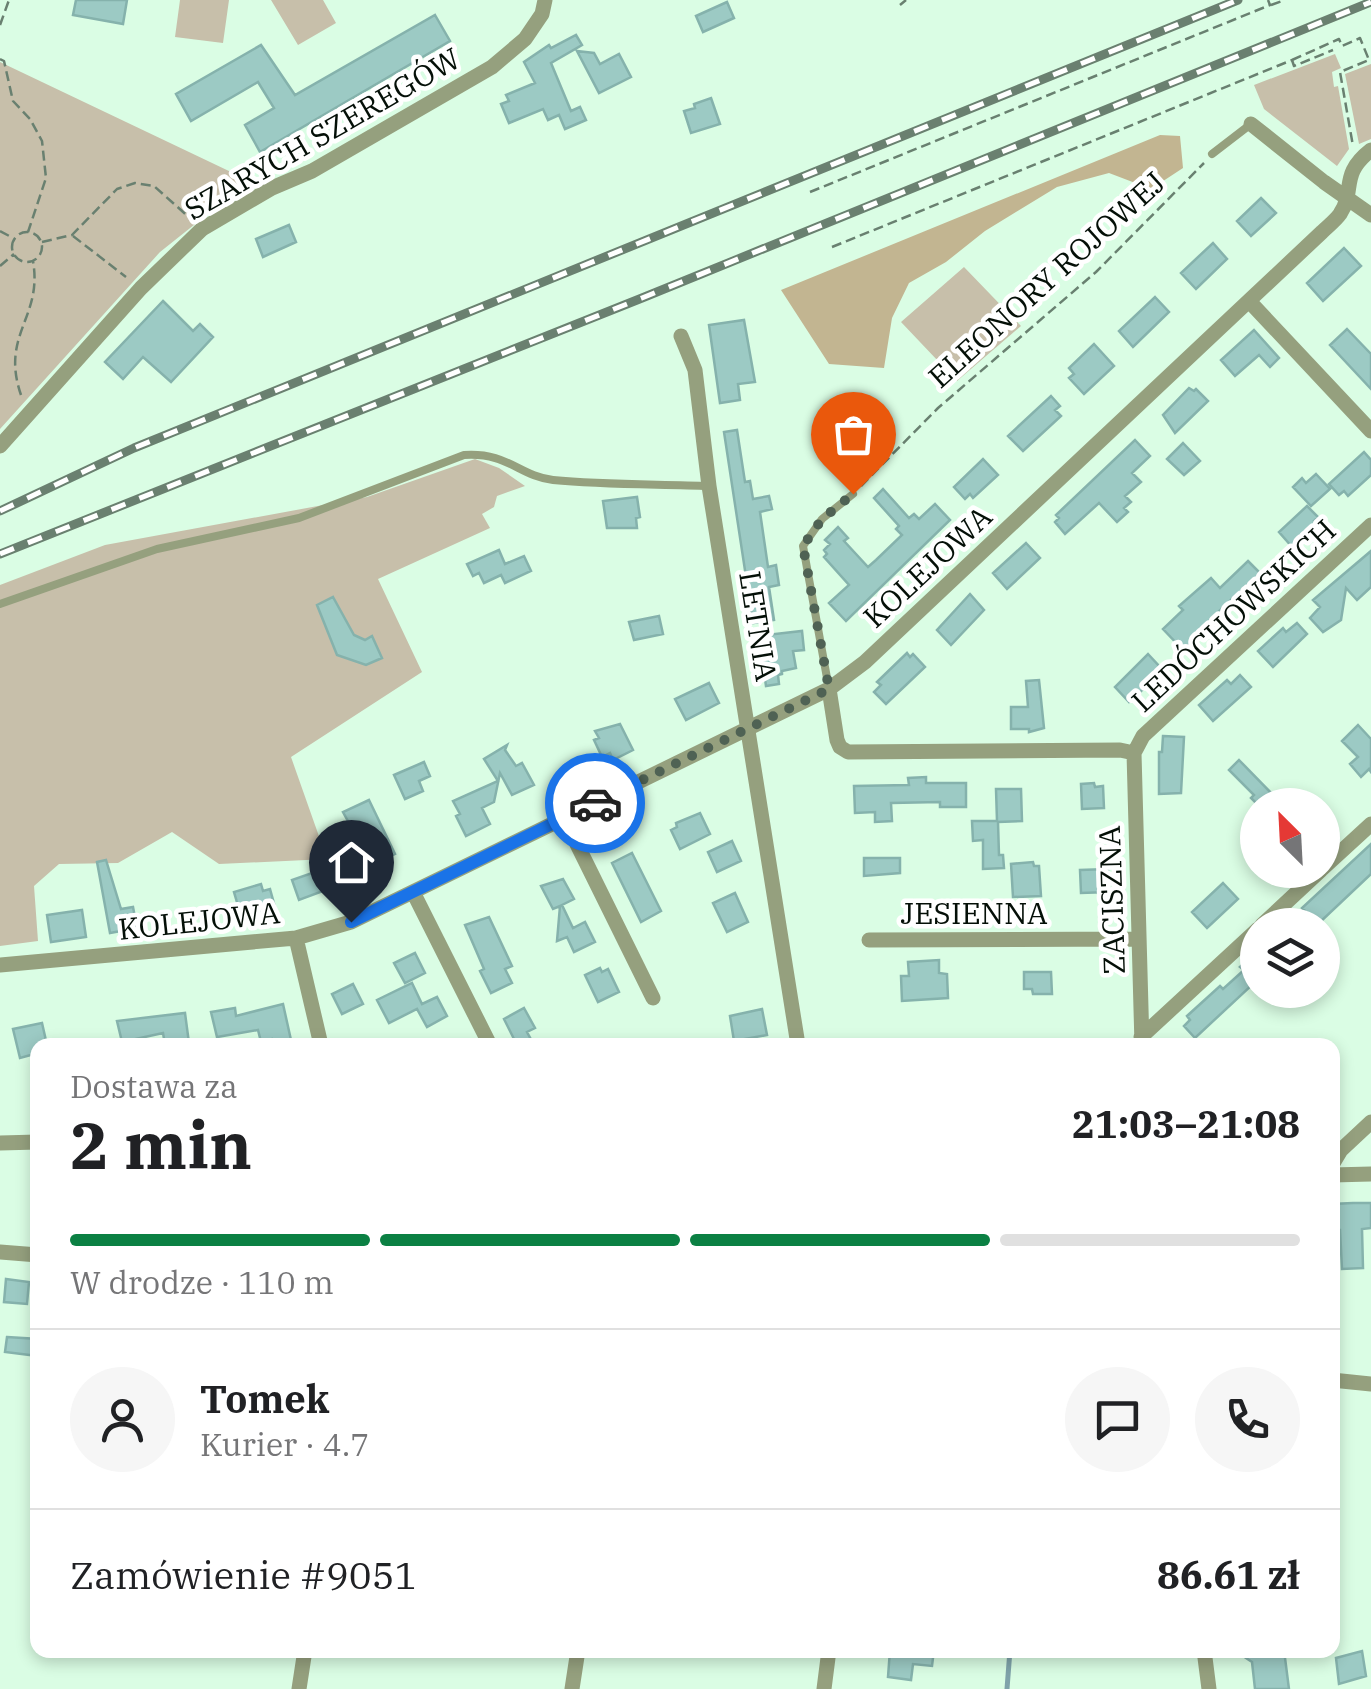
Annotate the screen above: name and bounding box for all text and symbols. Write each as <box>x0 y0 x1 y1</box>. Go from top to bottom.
street label: SZARYCH SZEREGÓW <box>177 38 467 228</box>
street label: ELEONORY ROJOWEJ <box>920 162 1172 396</box>
pin <box>811 392 896 495</box>
icon: bag <box>826 407 881 462</box>
street label: KOLEJOWA <box>854 496 1000 636</box>
street label: LEDÓCHOWSKICH <box>1123 510 1343 720</box>
street label: LETNIA <box>731 568 787 684</box>
courier <box>545 753 645 853</box>
icon: car <box>568 776 623 831</box>
north arrow <box>1240 788 1340 888</box>
map controls <box>1240 788 1340 1008</box>
pin <box>309 820 394 923</box>
street label: ZACISZNA <box>1089 824 1133 975</box>
icon: home <box>324 835 379 890</box>
street label: KOLEJOWA <box>116 892 282 948</box>
street label: JESIENNA <box>900 893 1048 932</box>
button: layers <box>1240 908 1340 1008</box>
text: Dostawa za <box>70 1065 238 1107</box>
text: 21:03–21:08 <box>1072 1099 1300 1148</box>
text: 2 min <box>70 1102 252 1187</box>
text: W drodze · 110 m <box>70 1261 334 1303</box>
button: person <box>70 1367 175 1472</box>
button: chat <box>1065 1367 1170 1472</box>
button: phone <box>1195 1367 1300 1472</box>
text: Tomek <box>200 1374 329 1423</box>
text: Kurier · 4.7 <box>200 1423 369 1465</box>
text: Zamówienie #9051 <box>70 1550 417 1599</box>
text: 86.61 zł <box>1157 1550 1300 1599</box>

